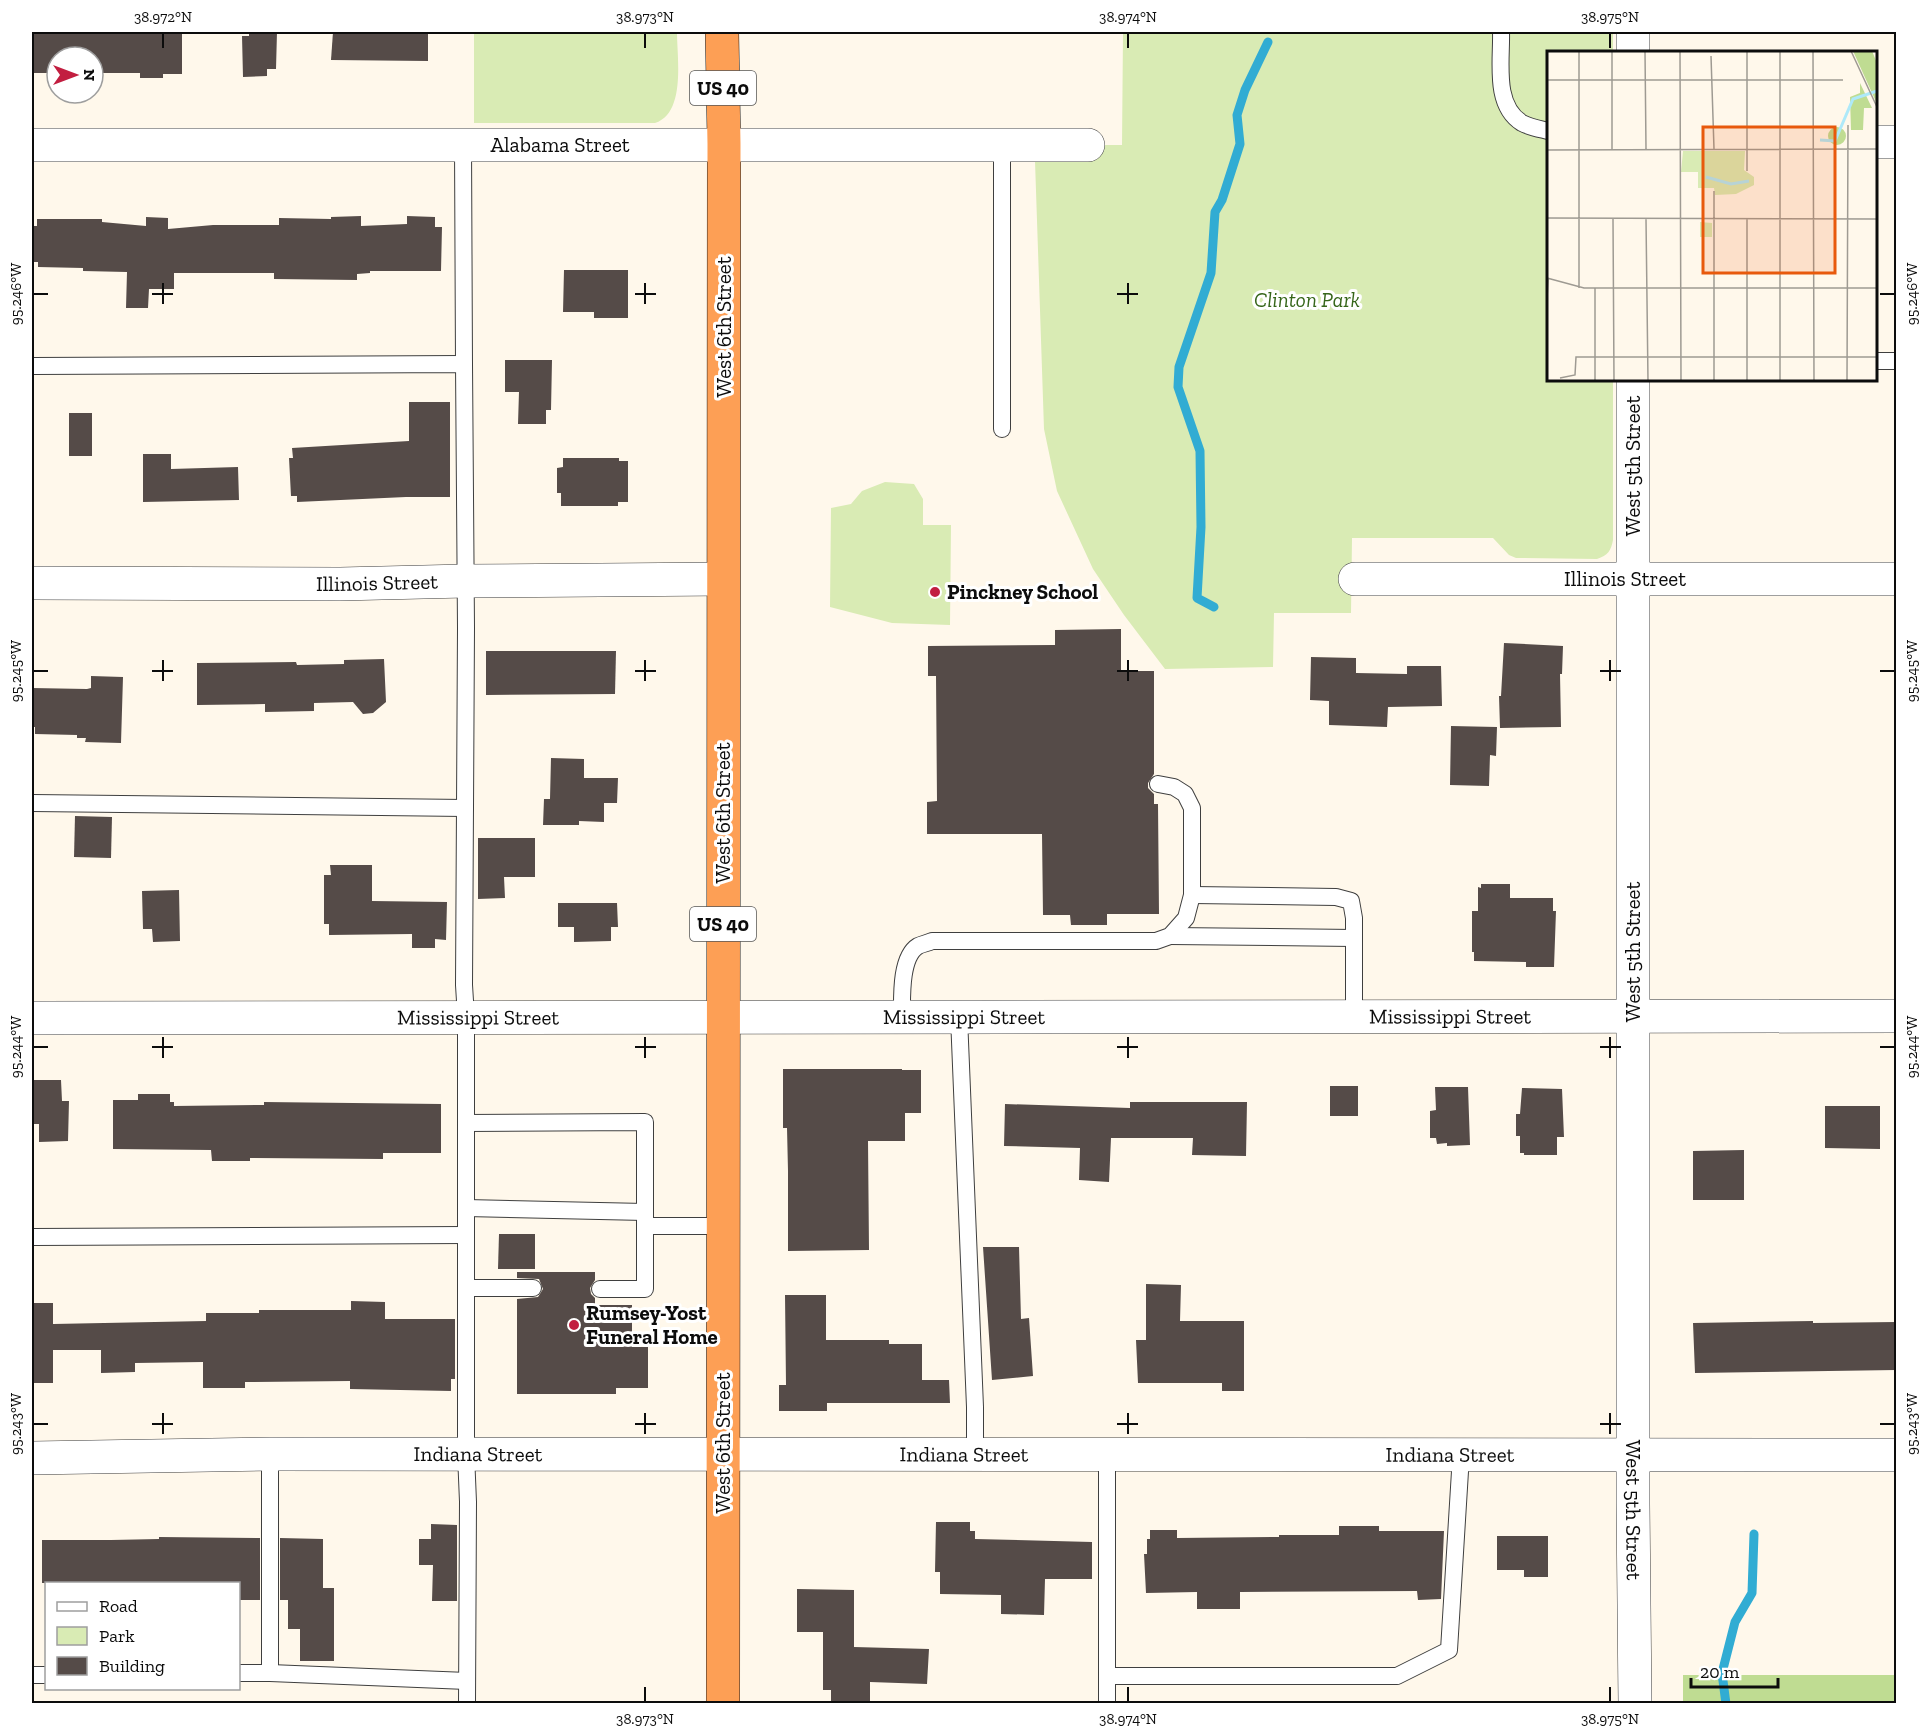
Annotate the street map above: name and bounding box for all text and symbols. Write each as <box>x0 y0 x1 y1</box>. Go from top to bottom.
text: 38.972°N <box>134 8 192 26</box>
text: 38.973°N <box>616 8 674 26</box>
text: 38.974°N <box>1099 8 1157 26</box>
text: 38.975°N <box>1581 8 1639 26</box>
north arrow <box>45 45 105 105</box>
inset map <box>1547 51 1877 381</box>
text: N <box>80 69 99 81</box>
road number: US 40 <box>690 71 756 105</box>
street label: Alabama Street <box>490 132 630 157</box>
street label: West 6th Street <box>711 256 736 397</box>
text: 95.246°W <box>7 263 25 325</box>
text: 95.246°W <box>1903 263 1921 325</box>
park label: Clinton Park <box>1254 287 1360 312</box>
street label: West 5th Street <box>1620 396 1645 536</box>
street label: Illinois Street <box>1564 566 1686 591</box>
street label: Illinois Street <box>316 569 438 596</box>
place label: Pinckney School <box>947 579 1098 604</box>
marker: Pinckney School <box>928 585 942 599</box>
text: 95.245°W <box>7 640 25 702</box>
text: 95.245°W <box>1903 640 1921 702</box>
street label: West 6th Street <box>710 742 735 883</box>
street label: West 5th Street <box>1620 882 1645 1022</box>
road number: US 40 <box>690 907 756 941</box>
street label: Mississippi Street <box>1369 1003 1531 1029</box>
street label: Mississippi Street <box>397 1004 559 1030</box>
street label: Mississippi Street <box>883 1004 1045 1029</box>
text: 95.244°W <box>7 1016 25 1078</box>
text: 95.244°W <box>1903 1016 1921 1078</box>
place label: Rumsey-Yost Funeral Home <box>586 1300 718 1349</box>
marker: Rumsey-Yost Funeral Home <box>567 1318 581 1332</box>
street label: West 6th Street <box>710 1372 735 1513</box>
text: 95.243°W <box>7 1393 25 1455</box>
text: 95.243°W <box>1903 1393 1921 1455</box>
street label: West 5th Street <box>1621 1440 1647 1581</box>
street label: Indiana Street <box>414 1441 543 1466</box>
street label: Indiana Street <box>900 1441 1029 1466</box>
street label: Indiana Street <box>1386 1442 1515 1467</box>
legend <box>45 1582 240 1690</box>
text: Road <box>99 1595 138 1617</box>
text: Park <box>99 1625 135 1647</box>
scale bar <box>1691 1651 1778 1689</box>
text: Building <box>99 1655 165 1677</box>
text: 20 m <box>1700 1661 1740 1683</box>
text: 38.973°N <box>616 1710 674 1728</box>
text: 38.974°N <box>1099 1710 1157 1728</box>
text: 38.975°N <box>1581 1710 1639 1728</box>

